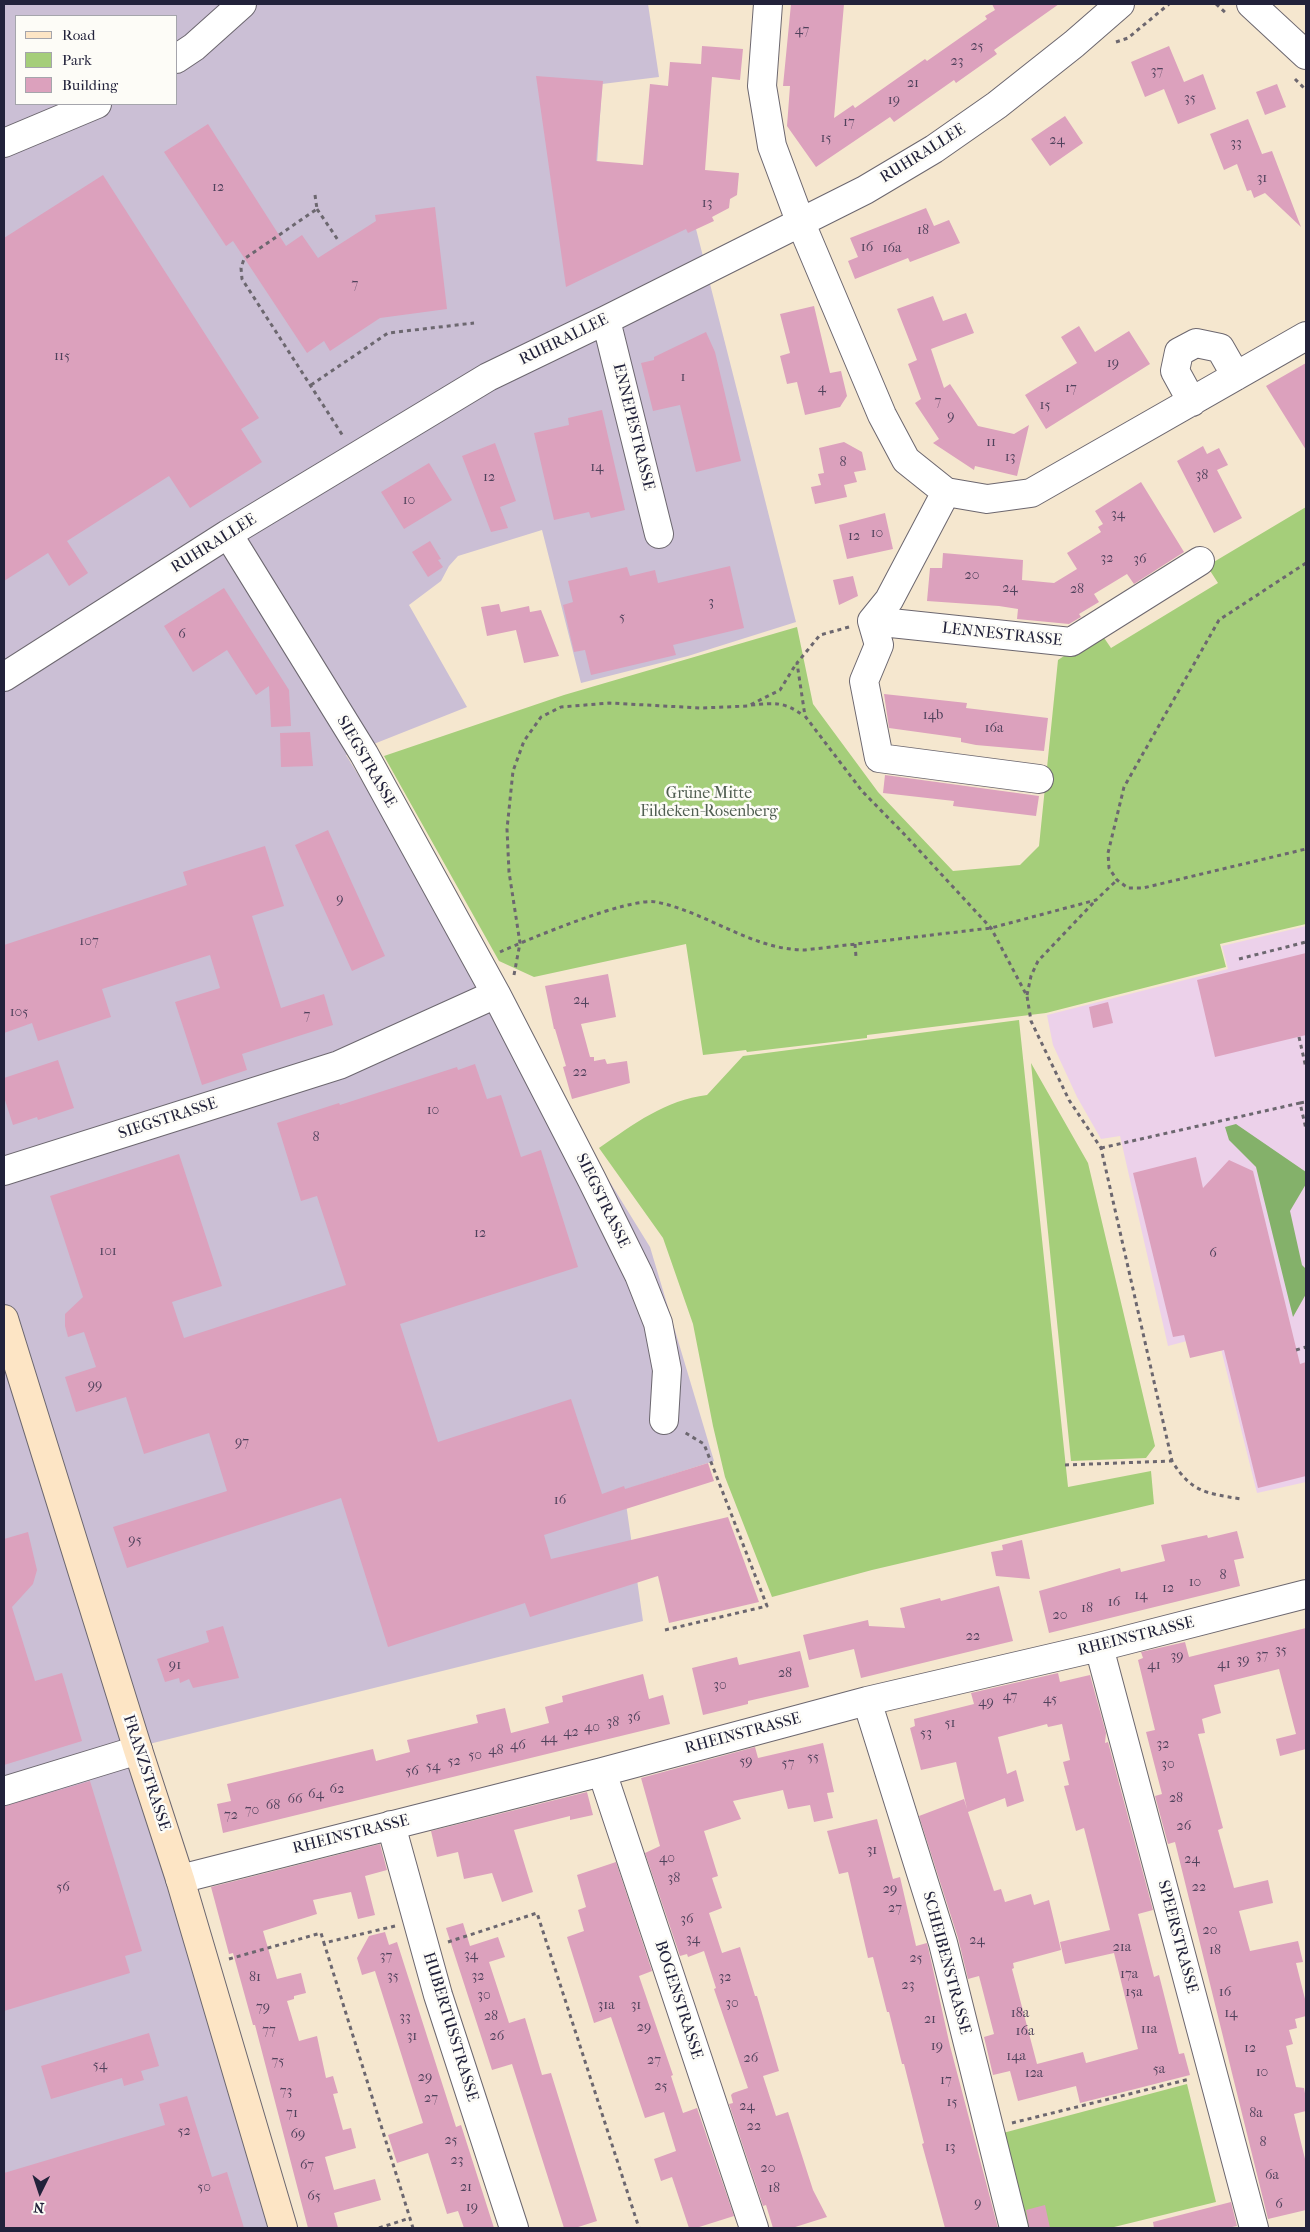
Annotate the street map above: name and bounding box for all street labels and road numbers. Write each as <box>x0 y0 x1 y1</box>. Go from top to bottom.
street label: RUHRALLEE <box>877 120 969 188</box>
street label: RUHRALLEE <box>516 310 612 370</box>
street label: ENNEPESTRASSE <box>608 361 658 493</box>
street label: RUHRALLEE <box>168 510 260 578</box>
street label: LENNESTRASSE <box>941 619 1063 651</box>
street label: SIEGSTRASSE <box>332 713 400 811</box>
street label: SIEGSTRASSE <box>116 1094 220 1144</box>
street label: SIEGSTRASSE <box>571 1151 633 1251</box>
street label: RHEINSTRASSE <box>1076 1613 1196 1661</box>
street label: RHEINSTRASSE <box>683 1709 803 1759</box>
street label: FRANZSTRASSE <box>118 1713 174 1833</box>
street label: RHEINSTRASSE <box>291 1811 411 1859</box>
street label: SPEERSTRASSE <box>1153 1878 1201 1996</box>
street label: SCHEIBENSTRASSE <box>918 1889 974 2037</box>
street label: BOGENSTRASSE <box>650 1938 706 2062</box>
street label: HUBERTUSSTRASSE <box>418 1950 482 2104</box>

